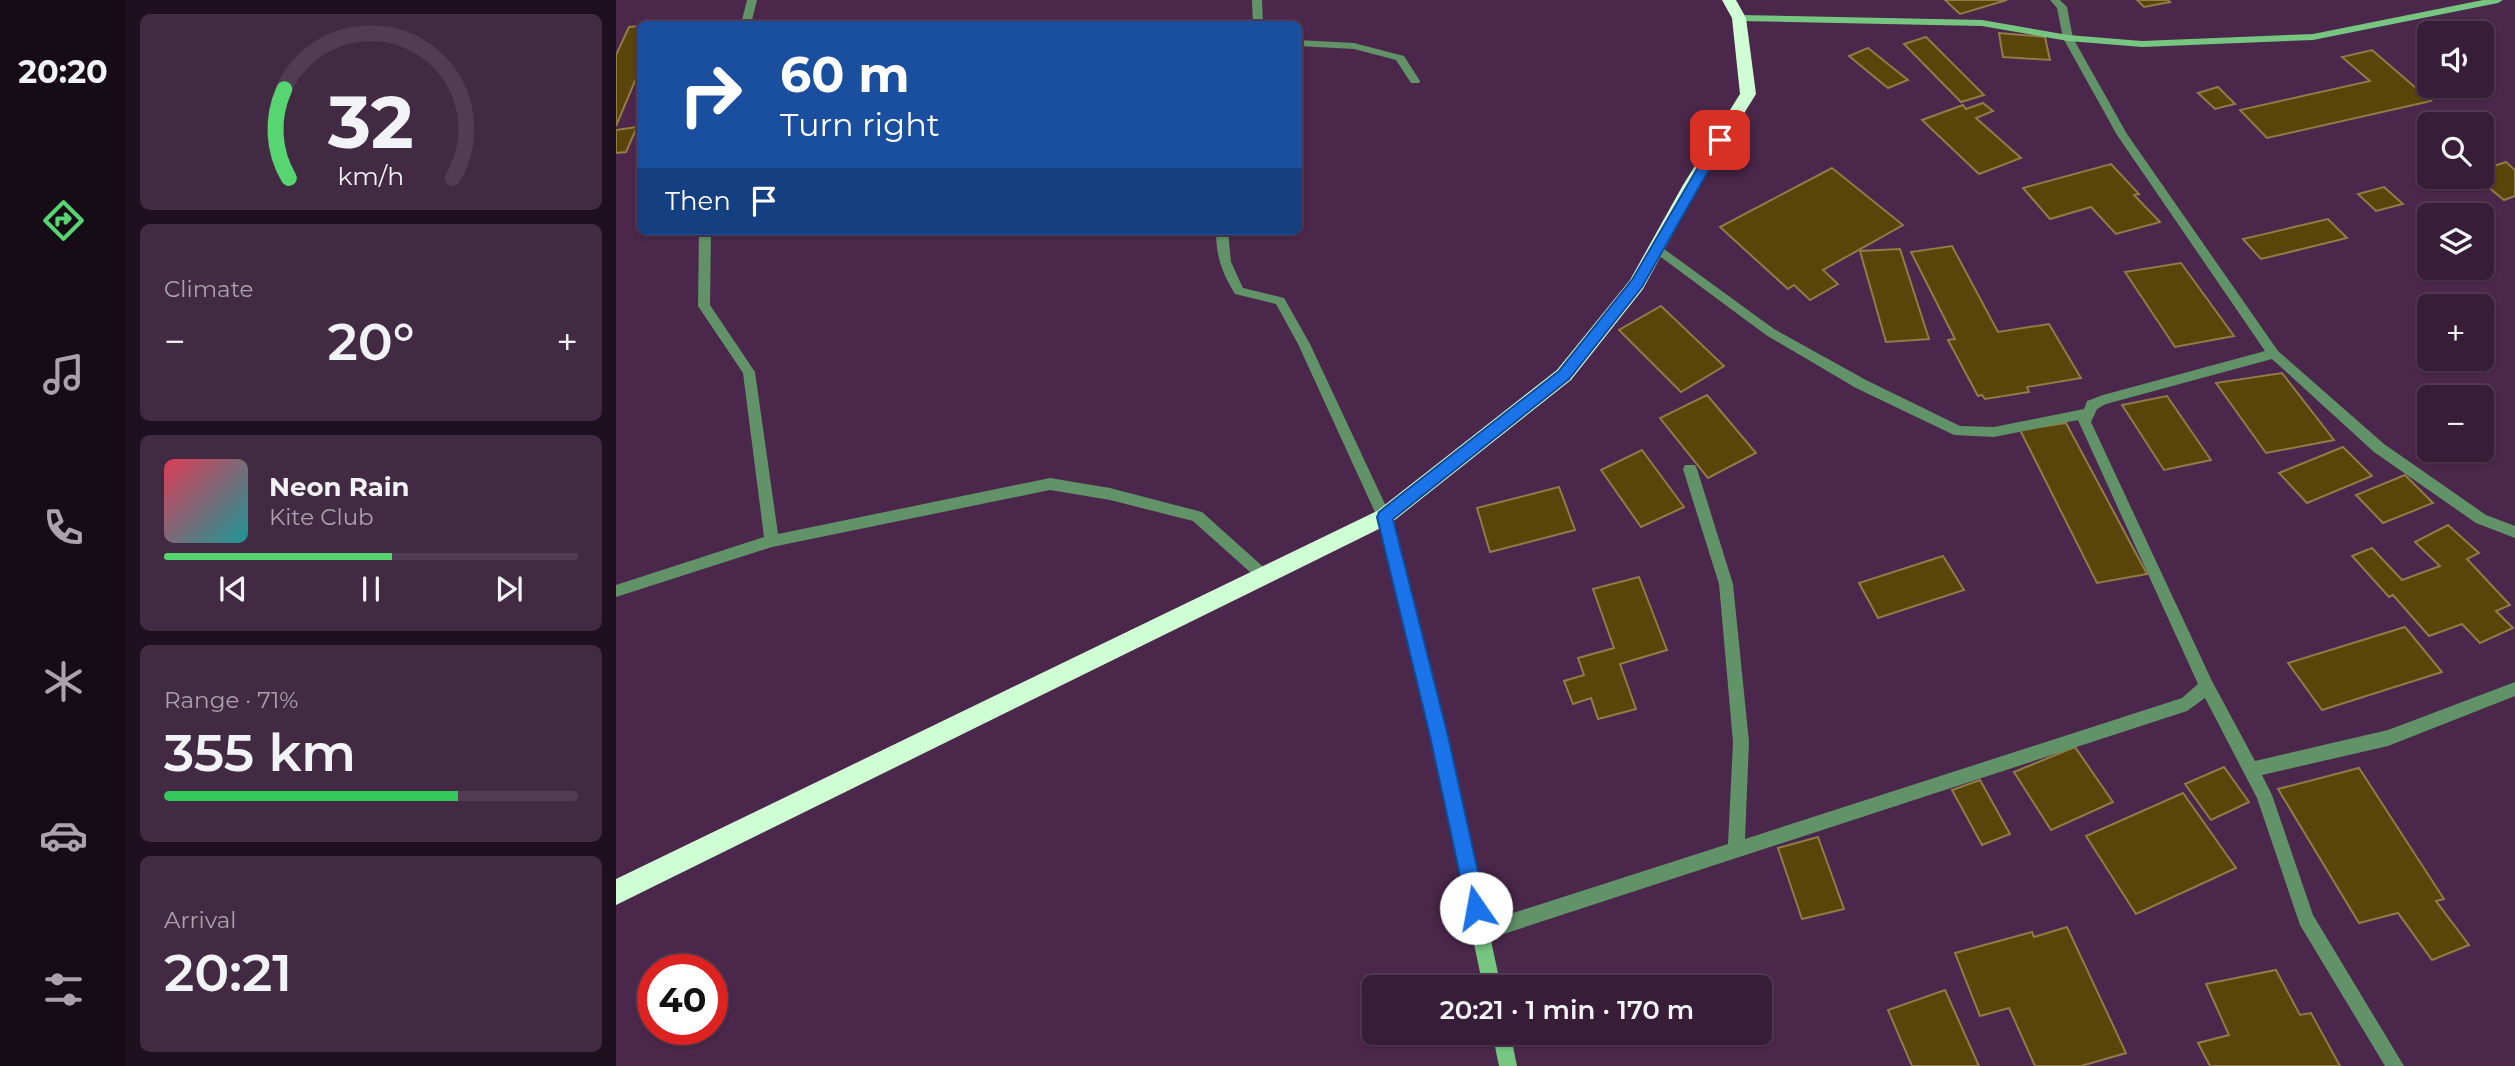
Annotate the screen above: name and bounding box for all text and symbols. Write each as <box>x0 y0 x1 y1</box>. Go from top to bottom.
map controls <box>2417 21 2494 462</box>
button: sound <box>2417 21 2494 98</box>
text: 60 m <box>780 45 910 104</box>
icon: right <box>665 49 756 140</box>
text: 20:20 <box>18 52 108 91</box>
text: 32 <box>327 79 414 167</box>
text: Turn right <box>780 105 940 144</box>
pin <box>1690 110 1750 170</box>
button: search <box>2417 112 2494 189</box>
icon: arrive <box>1701 121 1739 159</box>
text: km/h <box>338 161 404 191</box>
icon: arrive <box>745 182 783 220</box>
text: Then <box>665 185 731 217</box>
icon: directions <box>39 196 88 245</box>
button: layers <box>2417 203 2494 280</box>
text: Climate <box>164 275 253 303</box>
button: + <box>2417 294 2494 371</box>
text: 20° <box>327 310 415 373</box>
text: − <box>164 318 186 365</box>
text: + <box>556 318 578 365</box>
icon: music <box>39 350 88 399</box>
button: − <box>2417 385 2494 462</box>
text: Neon Rain <box>269 471 410 503</box>
icon: phone <box>39 503 88 552</box>
text: Kite Club <box>269 503 374 531</box>
icon: previous <box>214 570 252 608</box>
icon: pause <box>352 570 390 608</box>
icon: next <box>490 570 528 608</box>
icon: climate <box>39 657 88 706</box>
text: Range · 71% <box>164 686 298 714</box>
text: 355 km <box>164 721 356 784</box>
icon: car <box>39 811 88 860</box>
position arrow <box>1439 871 1513 945</box>
text: Arrival <box>164 906 237 934</box>
text: 20:21 <box>164 941 292 1004</box>
speed limit sign: 40 <box>637 954 728 1045</box>
icon: filters <box>39 965 88 1014</box>
text: 20:21 · 1 min · 170 m <box>1440 994 1694 1026</box>

